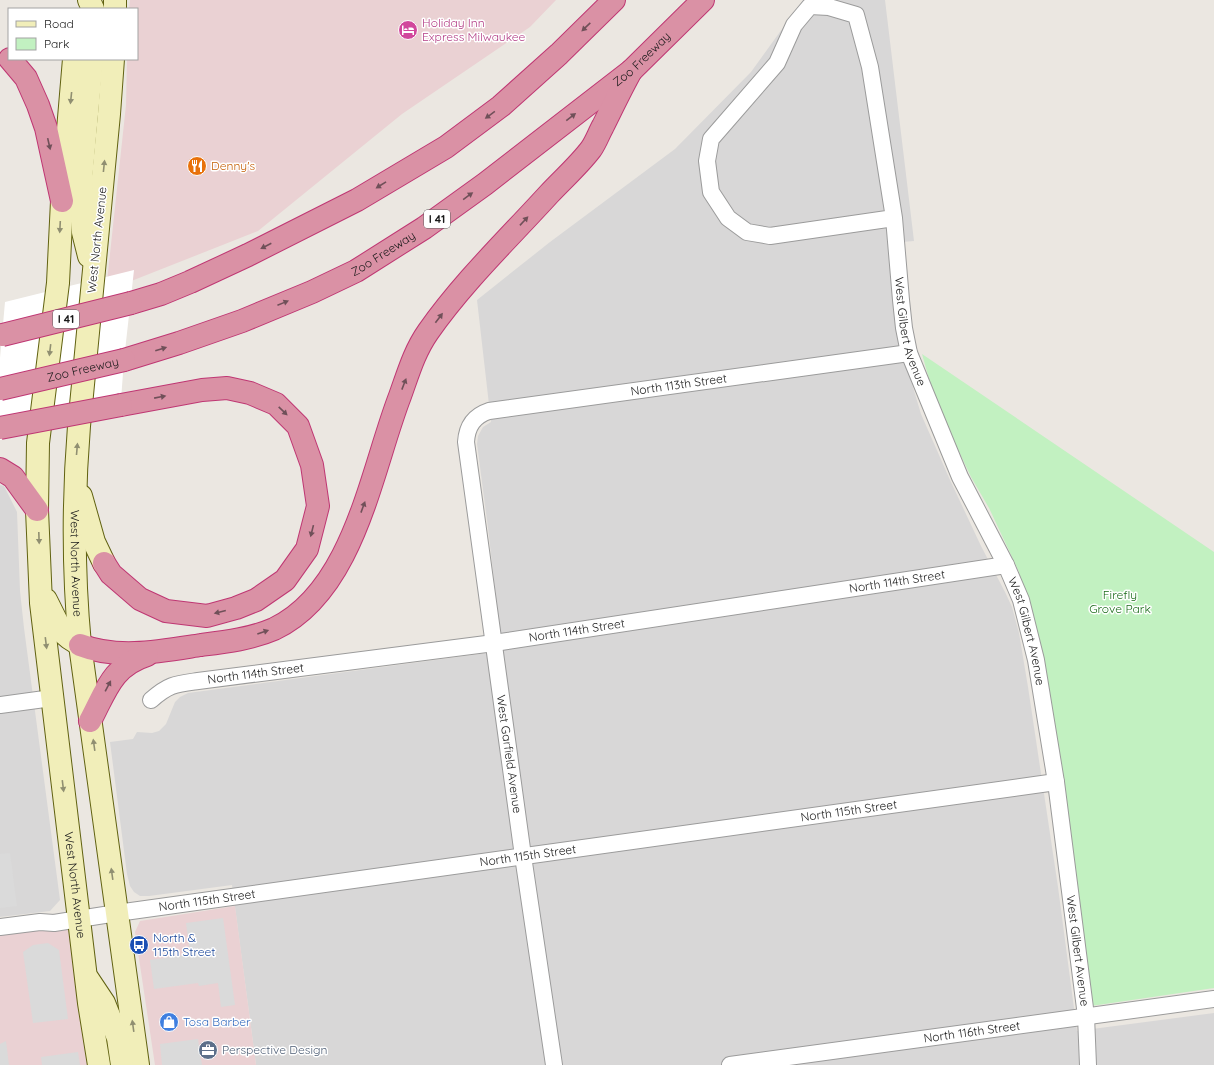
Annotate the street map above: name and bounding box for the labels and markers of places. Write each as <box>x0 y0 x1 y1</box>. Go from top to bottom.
place label: Holiday Inn Express Milwaukee <box>422 15 526 44</box>
hotel icon: Holiday Inn Express Milwaukee <box>397 19 419 41</box>
restaurant icon: Denny's <box>186 155 208 177</box>
place label: Denny's <box>211 158 255 173</box>
place label: North & 115th Street <box>153 930 215 959</box>
bus stop icon: North & 115th Street <box>128 934 150 956</box>
shop icon: Tosa Barber <box>158 1011 180 1033</box>
place label: Tosa Barber <box>183 1014 251 1029</box>
office icon: Perspective Design <box>197 1039 219 1061</box>
place label: Perspective Design <box>222 1042 327 1057</box>

